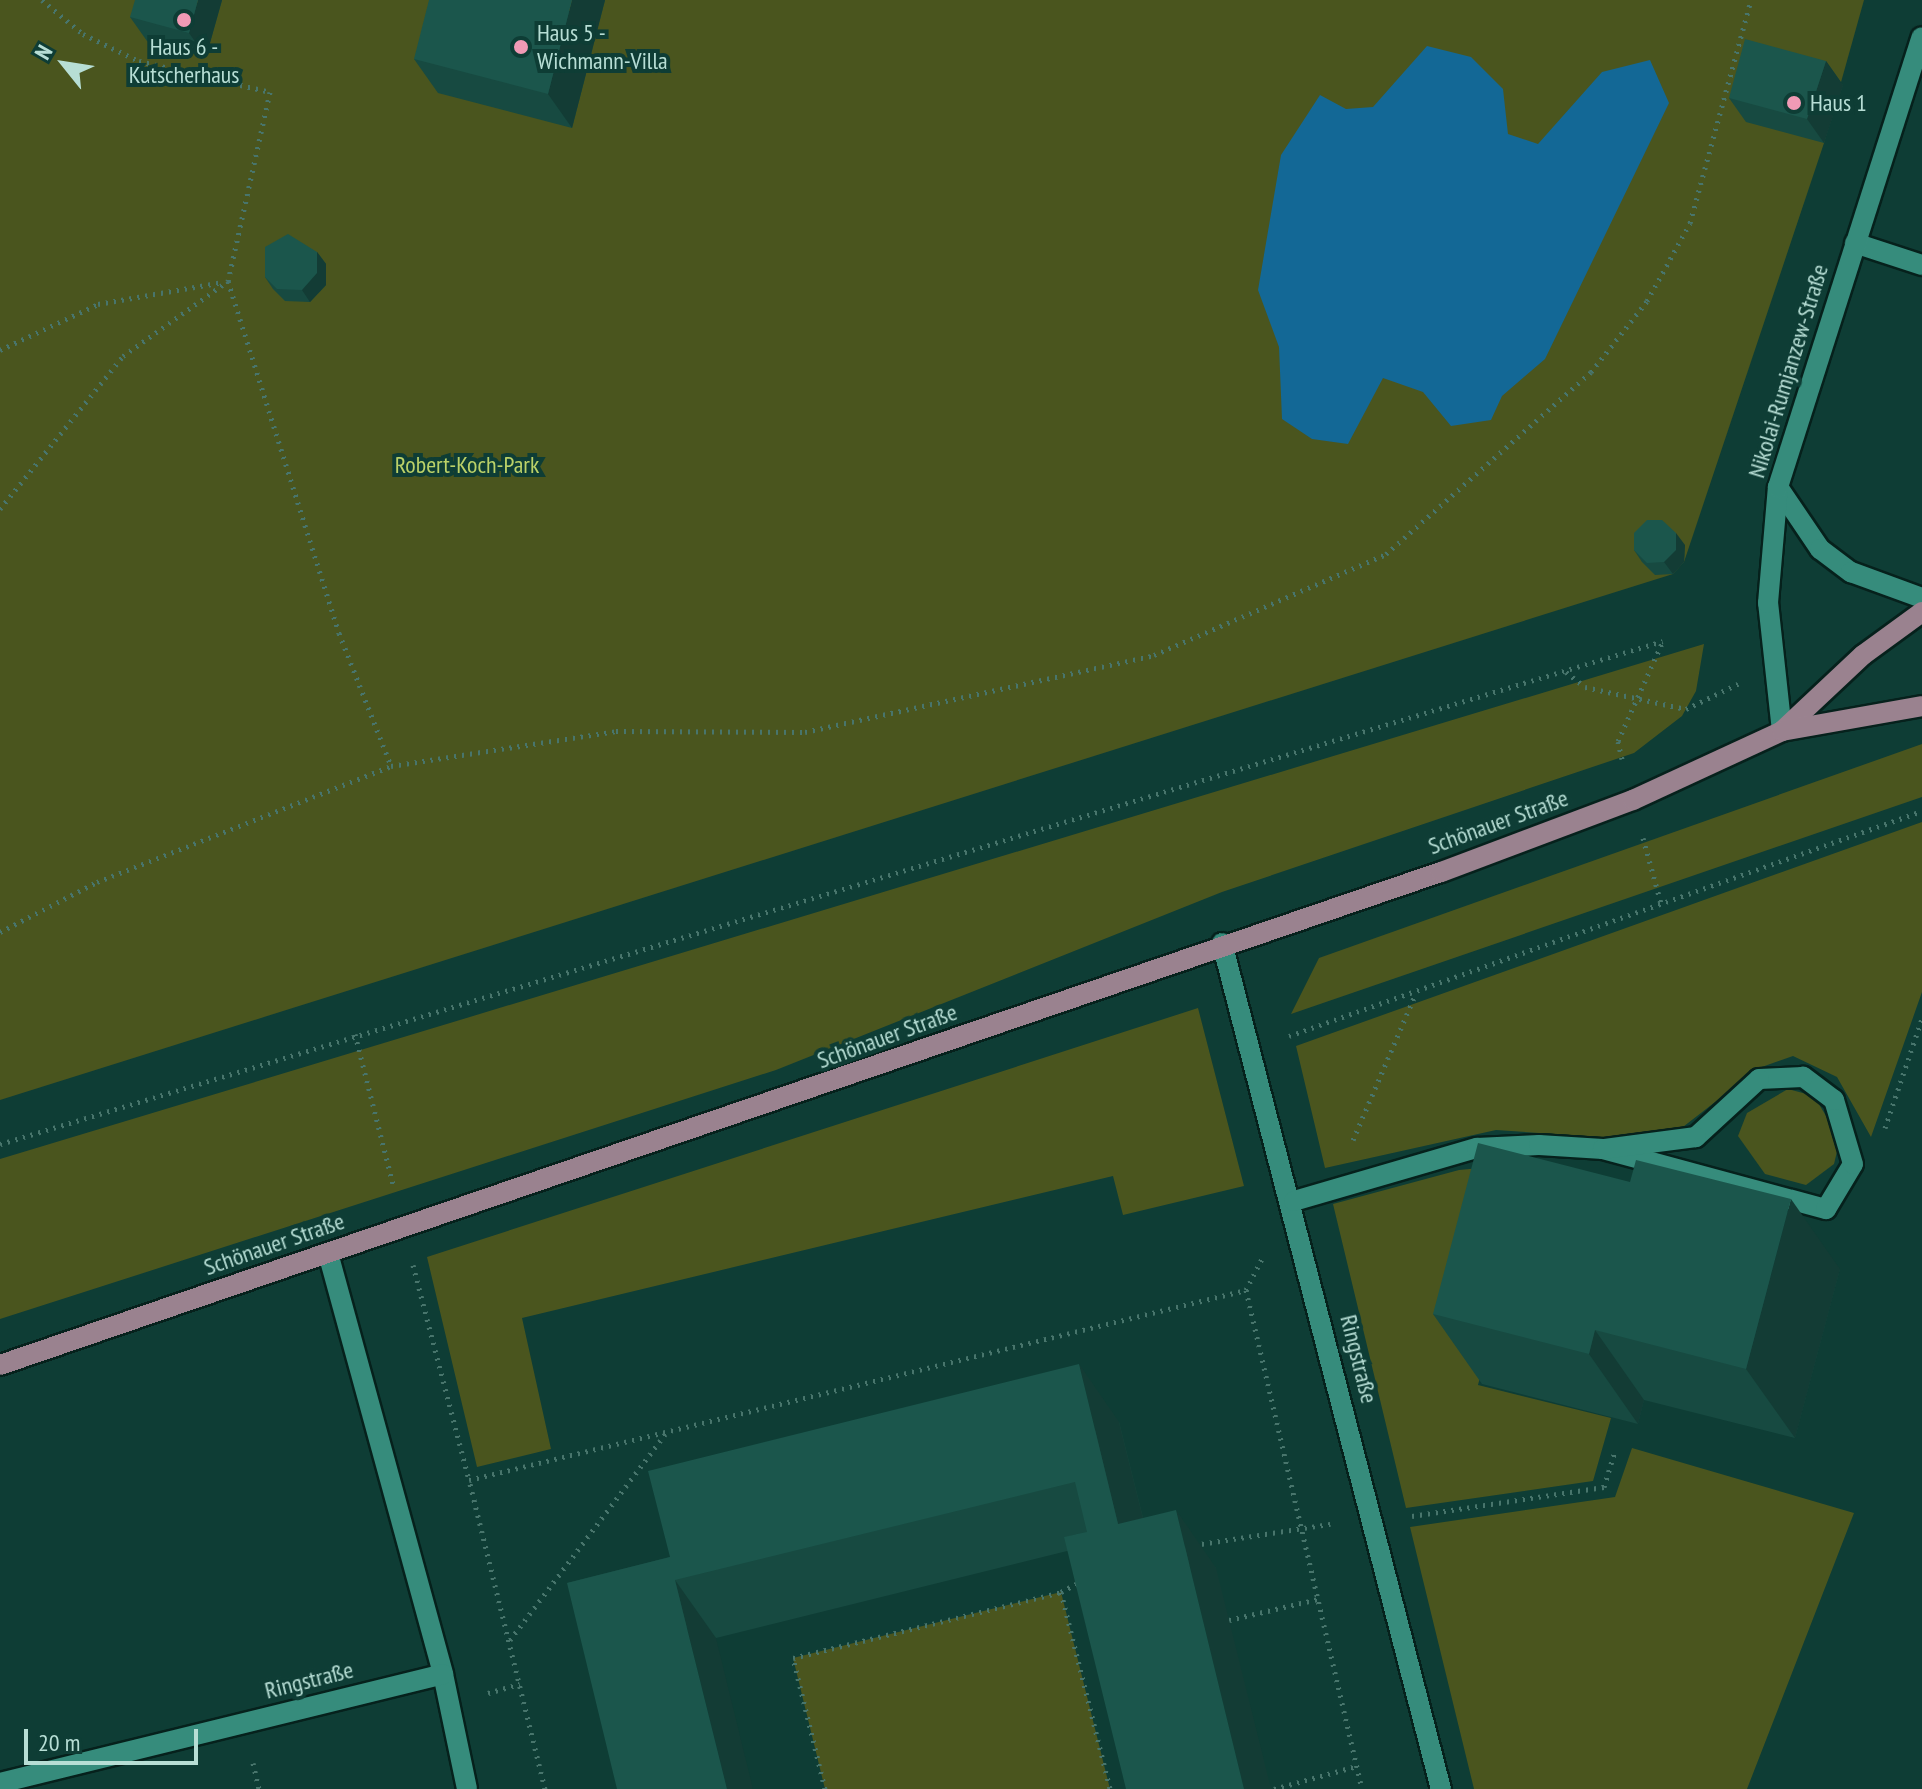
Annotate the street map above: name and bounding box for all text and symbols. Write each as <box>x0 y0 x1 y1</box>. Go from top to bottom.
marker: Haus 6 - Kutscherhaus <box>175 11 193 29</box>
place label: Haus 5 - Wichmann-Villa <box>537 19 668 75</box>
north arrow <box>24 24 104 104</box>
place label: Haus 6 - Kutscherhaus <box>129 33 239 89</box>
marker: Haus 5 - Wichmann-Villa <box>512 38 530 56</box>
text: N <box>28 40 58 64</box>
place label: Haus 1 <box>1810 89 1867 117</box>
marker: Haus 1 <box>1785 94 1803 112</box>
street label: Nikolai-Rumjanzew-Straße <box>1742 261 1834 481</box>
park label: Robert-Koch-Park <box>395 451 539 479</box>
street label: Schönauer Straße <box>1424 783 1572 861</box>
street label: Schönauer Straße <box>813 997 961 1075</box>
street label: Schönauer Straße <box>200 1207 348 1281</box>
street label: Ringstraße <box>1334 1312 1384 1406</box>
street label: Ringstraße <box>262 1655 356 1705</box>
scale bar <box>28 1713 202 1763</box>
text: 20 m <box>38 1727 80 1758</box>

